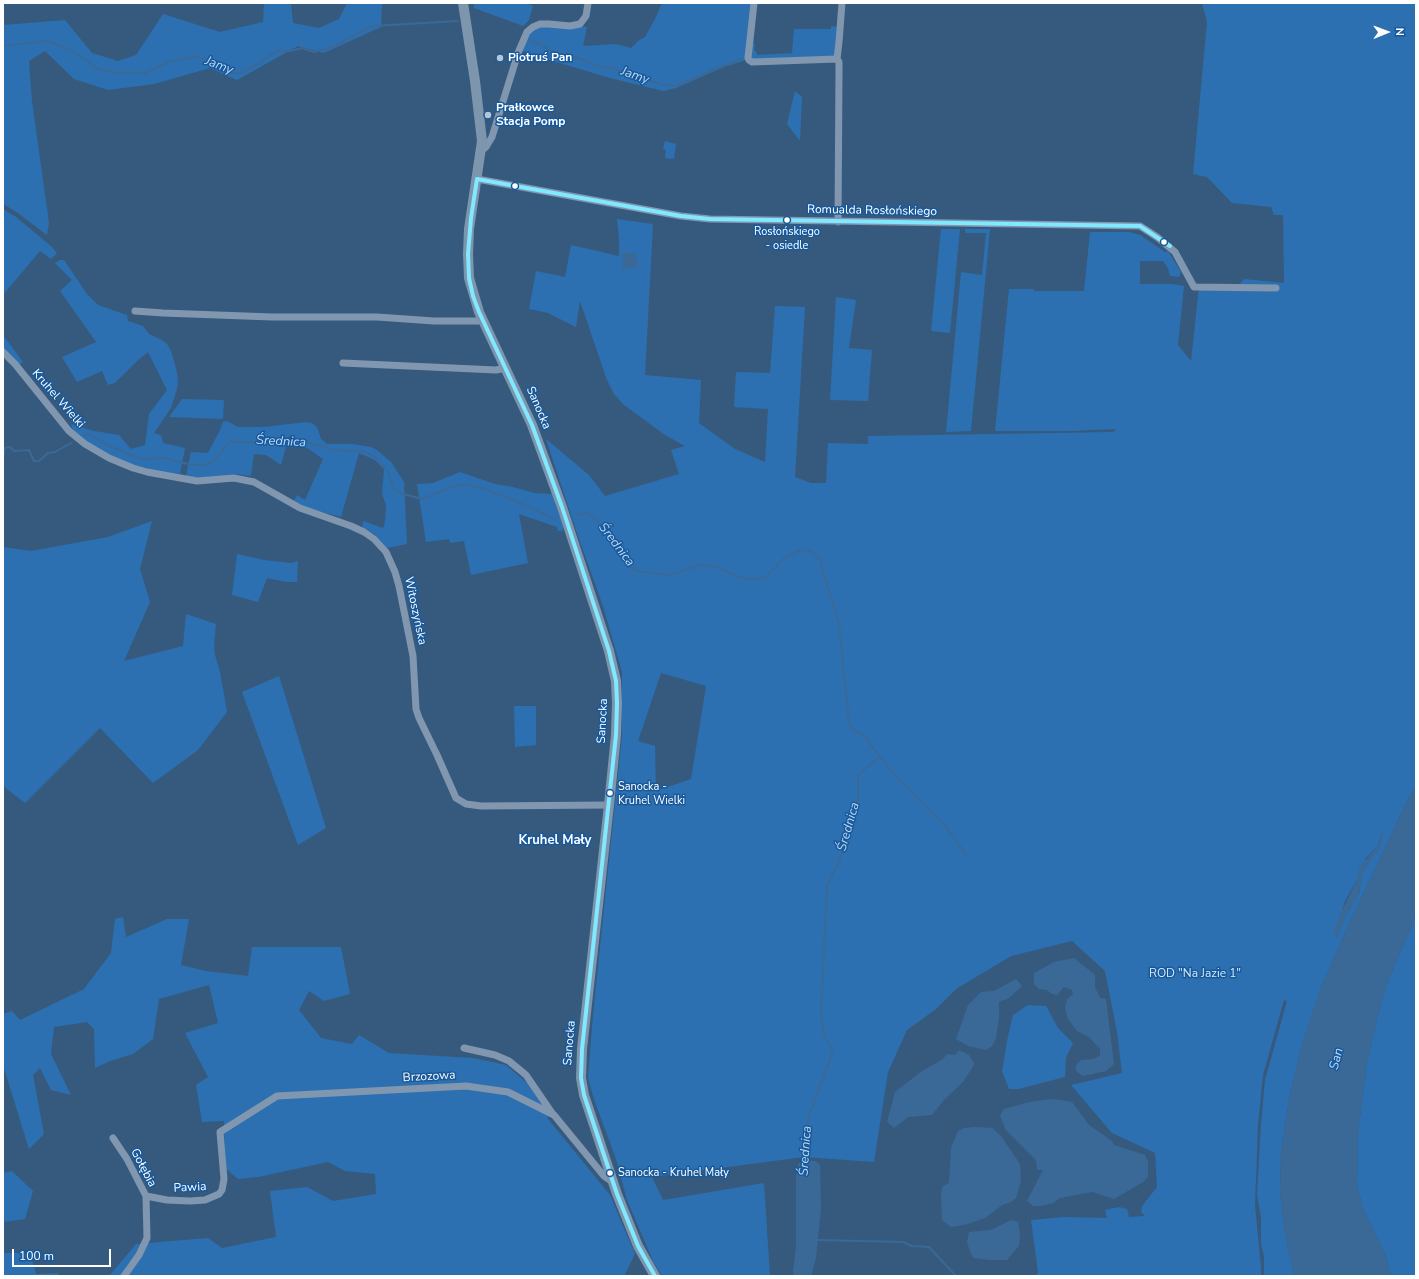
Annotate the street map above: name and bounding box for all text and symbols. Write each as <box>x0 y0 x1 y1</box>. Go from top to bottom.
north arrow <box>1367 12 1407 52</box>
text: N <box>1392 28 1407 36</box>
place label: Piotruś Pan <box>508 51 572 65</box>
marker: Piotruś Pan <box>495 53 505 63</box>
water label: Jamy <box>203 54 235 78</box>
water label: Jamy <box>619 64 651 88</box>
place label: Prałkowce Stacja Pomp <box>496 101 565 129</box>
marker: Prałkowce Stacja Pomp <box>483 110 493 120</box>
unlabelled marker <box>510 181 520 191</box>
street label: Romualda Rosłońskiego <box>807 203 937 219</box>
marker: Rosłońskiego - osiedle <box>782 215 792 225</box>
place label: Rosłońskiego - osiedle <box>754 225 820 251</box>
unlabelled marker <box>1159 237 1169 247</box>
street label: Kruhel Wielki <box>29 367 87 431</box>
street label: Sanocka <box>523 384 553 432</box>
water label: Średnica <box>255 433 307 451</box>
water label: Średnica <box>595 520 637 570</box>
street label: Witoszyńska <box>401 576 429 646</box>
street label: Sanocka <box>595 698 611 744</box>
place label: Sanocka - Kruhel Wielki <box>618 780 685 806</box>
marker: Sanocka - Kruhel Wielki <box>605 788 615 798</box>
water label: Średnica <box>835 801 863 853</box>
district label: Kruhel Mały <box>519 833 591 849</box>
park label: ROD "Na Jazie 1" <box>1149 967 1241 981</box>
street label: Sanocka <box>561 1020 579 1066</box>
water label: San <box>1327 1046 1347 1072</box>
street label: Brzozowa <box>402 1068 456 1086</box>
water label: Średnica <box>796 1125 816 1177</box>
street label: Gołębia <box>127 1146 159 1190</box>
place label: Sanocka - Kruhel Mały <box>618 1166 729 1180</box>
marker: Sanocka - Kruhel Mały <box>605 1168 615 1178</box>
street label: Pawia <box>173 1180 207 1196</box>
scale bar <box>14 1241 113 1267</box>
text: 100 m <box>19 1248 54 1264</box>

